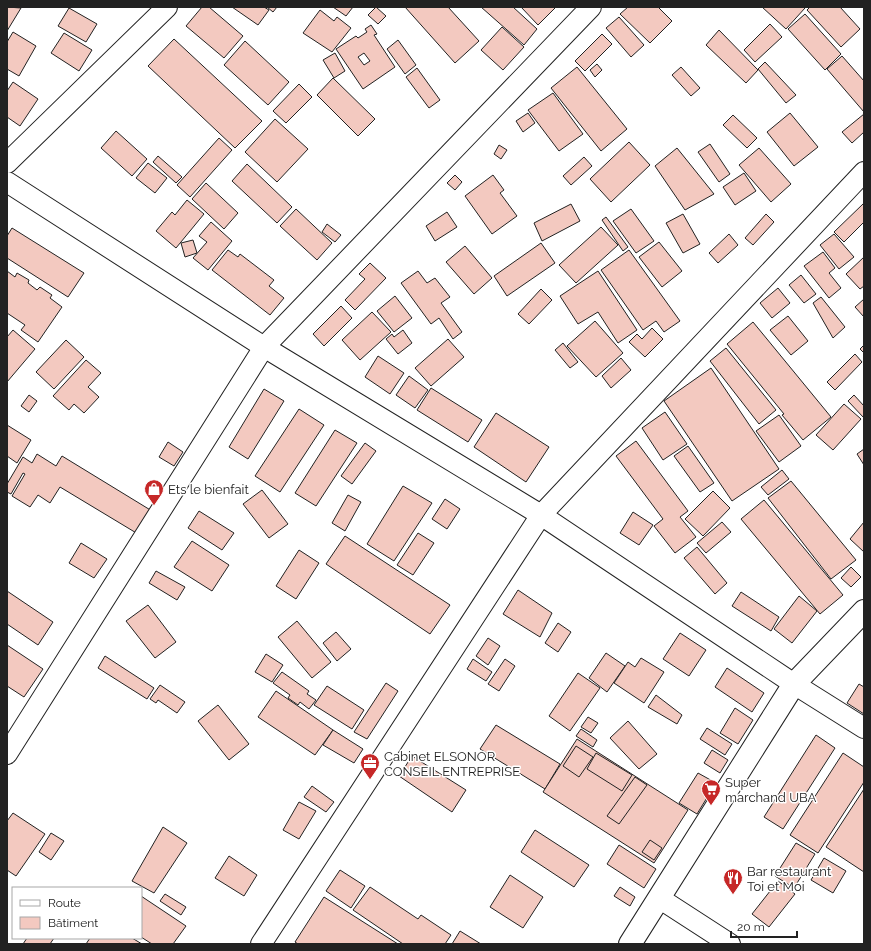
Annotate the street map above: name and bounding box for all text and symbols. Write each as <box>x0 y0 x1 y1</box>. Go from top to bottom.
shop icon: Ets le bienfait <box>143 478 165 506</box>
place label: Ets le bienfait <box>168 482 249 497</box>
place label: Cabinet ELSONOR CONSEIL ENTREPRISE <box>384 749 520 779</box>
office icon: Cabinet ELSONOR CONSEIL ENTREPRISE <box>359 752 381 780</box>
place label: Super marchand UBA <box>725 775 816 805</box>
supermarket icon: Super marchand UBA <box>700 778 722 806</box>
place label: Bar restaurant Toi et Moi <box>747 864 832 894</box>
restaurant icon: Bar restaurant Toi et Moi <box>722 867 744 895</box>
legend <box>12 887 142 939</box>
text: Route <box>48 896 81 910</box>
scale bar <box>731 913 797 939</box>
text: Bâtiment <box>48 916 98 930</box>
text: 20 m <box>737 920 765 934</box>

